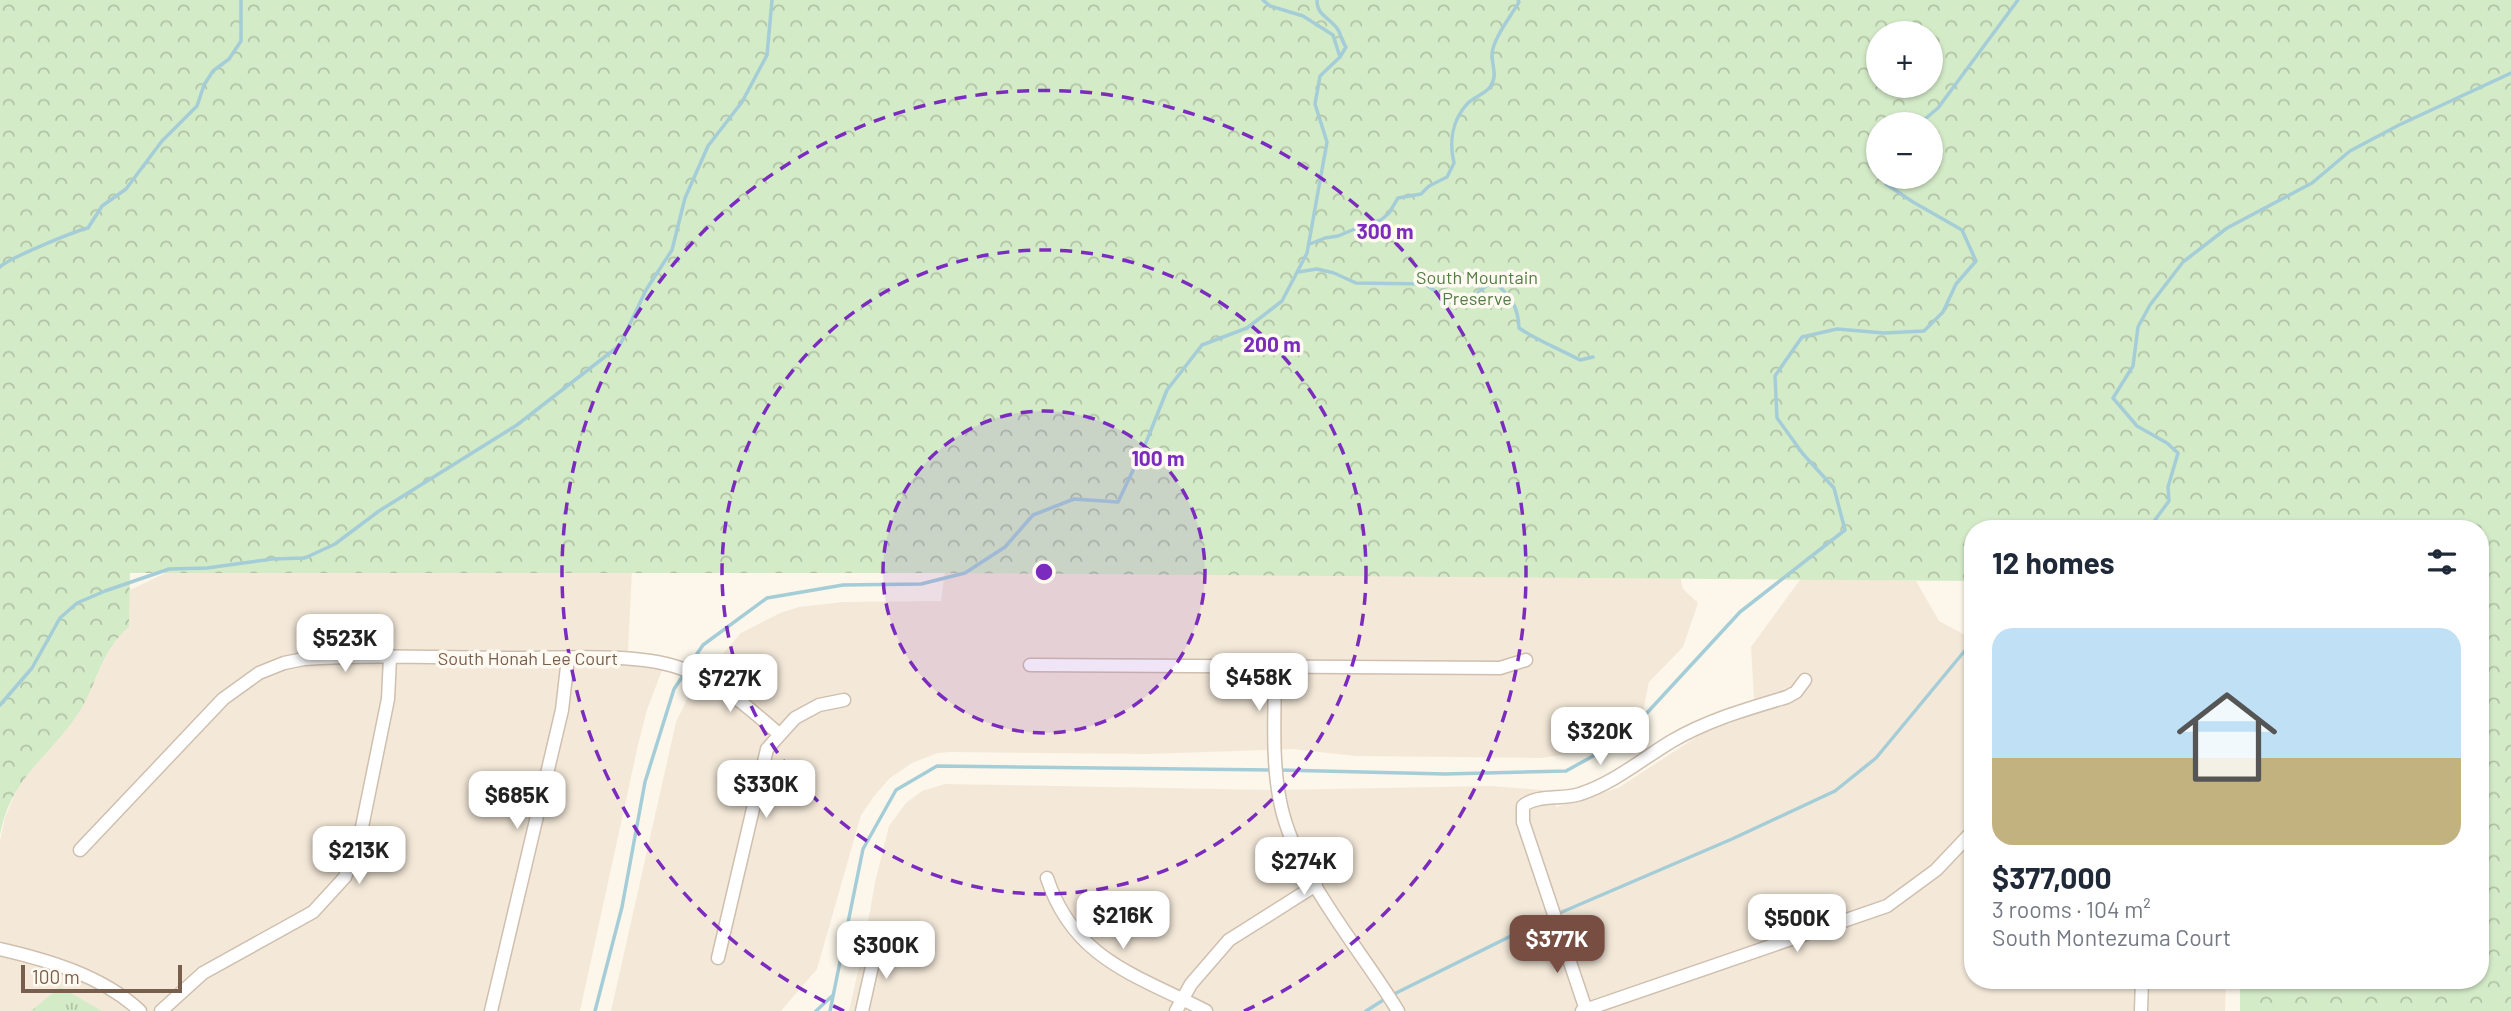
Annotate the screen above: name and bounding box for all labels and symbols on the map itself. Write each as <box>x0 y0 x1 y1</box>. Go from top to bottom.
text: 300 m <box>1356 218 1414 243</box>
park label: South Mountain Preserve <box>1416 266 1538 309</box>
text: 200 m <box>1243 331 1301 356</box>
text: 100 m <box>1131 445 1185 470</box>
centre of rings <box>1032 560 1056 584</box>
pin: $523K <box>296 614 394 674</box>
street label: South Honah Lee Court <box>438 647 618 669</box>
pin: $727K <box>681 654 779 714</box>
pin: $458K <box>1210 654 1308 713</box>
pin: $320K <box>1551 708 1649 767</box>
pin: $330K <box>717 760 815 820</box>
pin: $685K <box>468 772 566 831</box>
pin: $213K <box>310 826 408 886</box>
pin: $274K <box>1255 838 1353 897</box>
pin: $216K <box>1074 892 1172 951</box>
pin: $500K <box>1748 894 1846 954</box>
pin: $377K <box>1508 916 1606 975</box>
pin: $300K <box>837 922 935 981</box>
scale bar <box>21 962 182 994</box>

